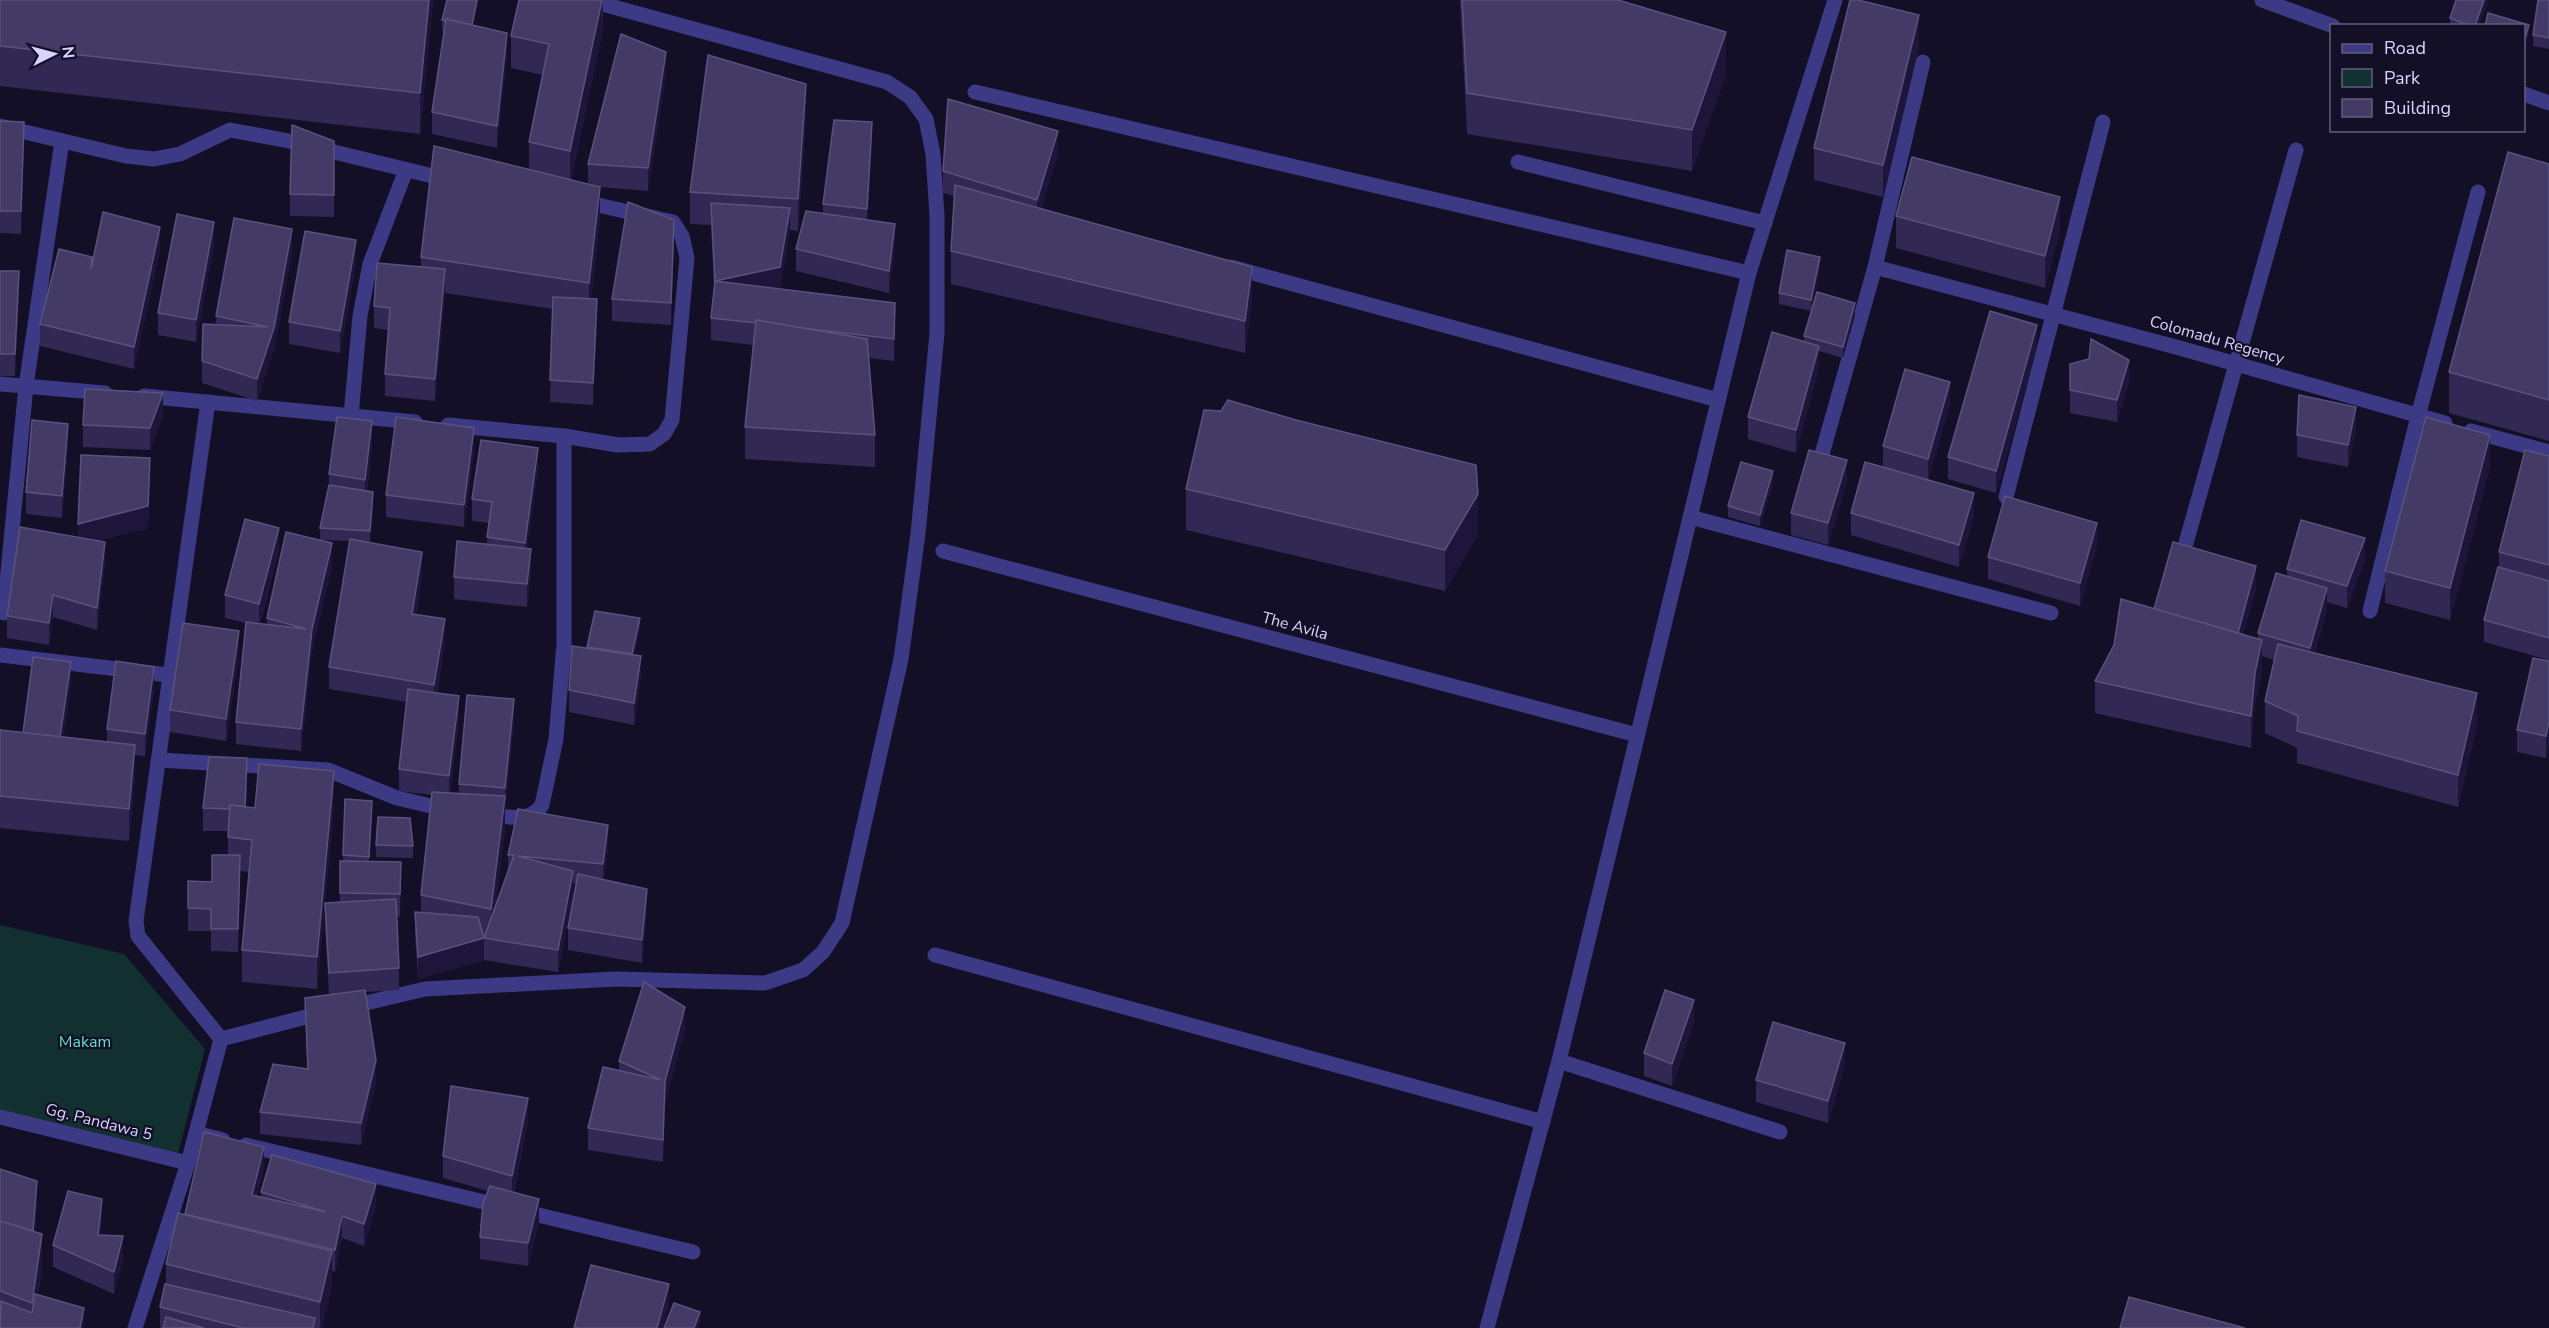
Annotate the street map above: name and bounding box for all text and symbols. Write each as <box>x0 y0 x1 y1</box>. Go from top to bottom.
north arrow <box>24 24 84 84</box>
legend <box>2330 24 2525 132</box>
text: Road <box>2384 36 2426 60</box>
text: N <box>56 45 79 60</box>
text: Park <box>2384 66 2421 90</box>
text: Building <box>2384 96 2451 120</box>
street label: Colomadu Regency <box>2147 310 2288 370</box>
street label: The Avila <box>1259 607 1331 645</box>
park label: Makam <box>59 1031 111 1053</box>
street label: Gg. Pandawa 5 <box>43 1098 155 1146</box>

